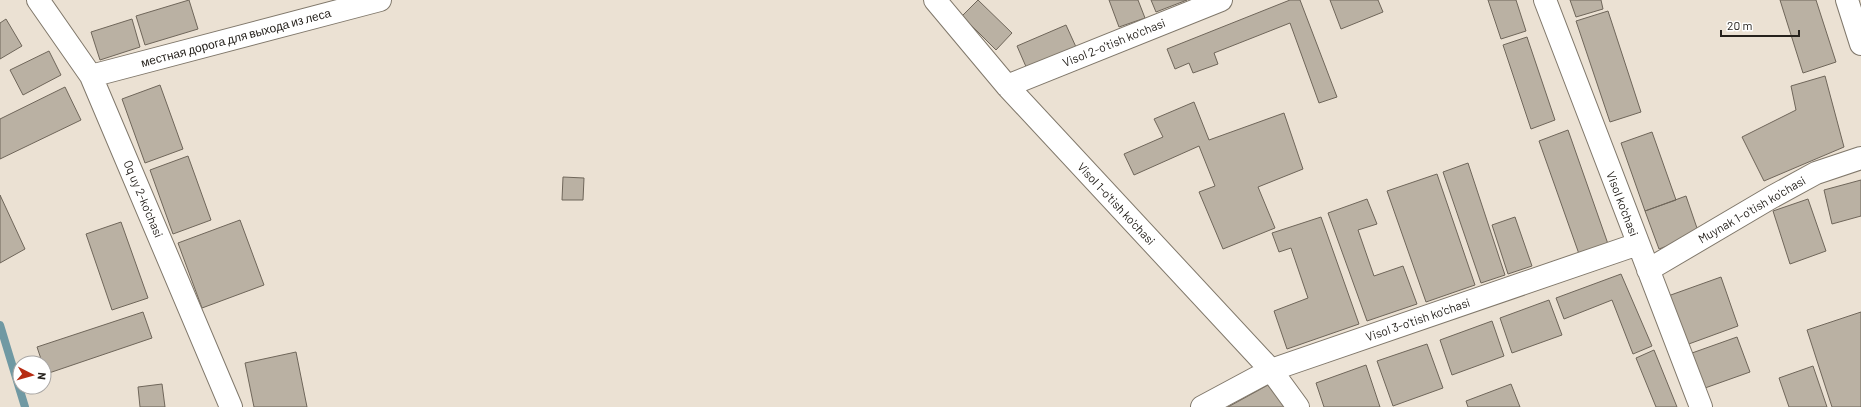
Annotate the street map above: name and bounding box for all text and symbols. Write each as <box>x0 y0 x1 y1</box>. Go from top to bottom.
street label: местная дорога для выхода из леса <box>139 5 333 70</box>
scale bar <box>1721 12 1799 38</box>
street label: Visol 2-o'tish ko'chasi <box>1060 15 1167 69</box>
text: 20 m <box>1727 18 1753 32</box>
street label: Oq uy 2-ko'chasi <box>121 158 167 239</box>
street label: Visol 1-o'tish ko'chasi <box>1075 159 1158 247</box>
street label: Visol ko'chasi <box>1604 169 1642 238</box>
street label: Muynak 1-o'tish ko'chasi <box>1695 173 1808 246</box>
street label: Visol 3-o'tish ko'chasi <box>1364 295 1472 343</box>
north arrow <box>12 355 52 395</box>
text: N <box>36 372 49 380</box>

